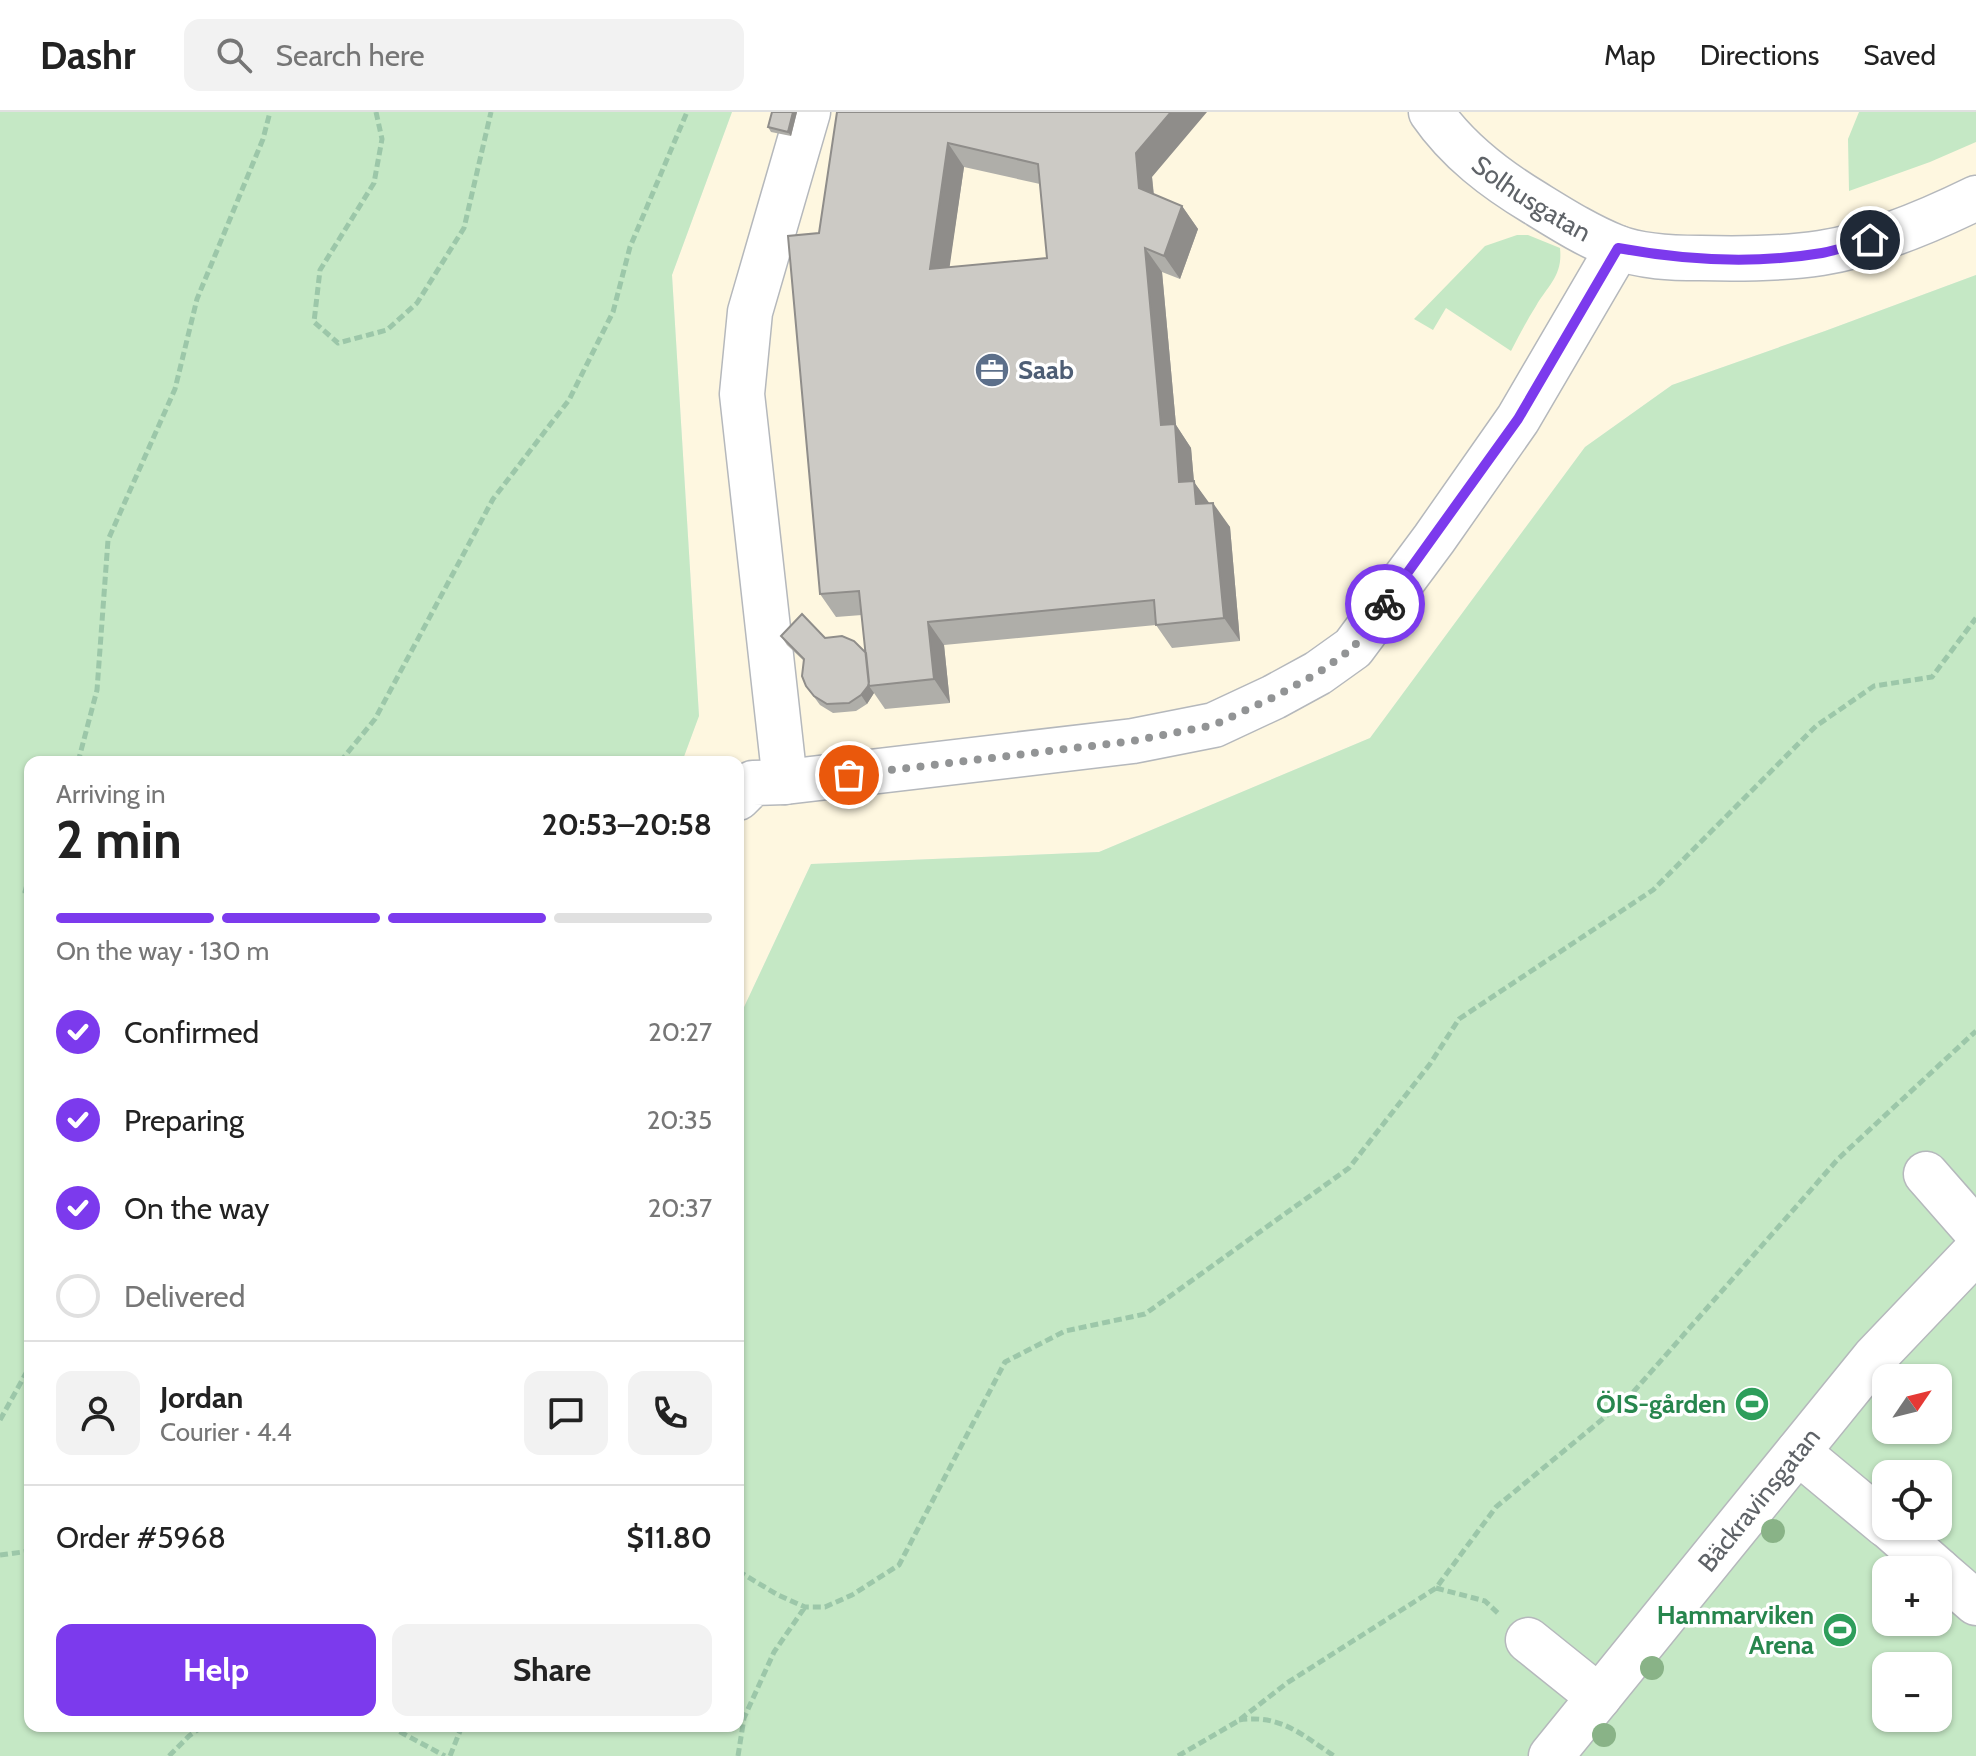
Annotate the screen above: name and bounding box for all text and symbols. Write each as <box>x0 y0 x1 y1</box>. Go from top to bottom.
search box <box>184 19 744 91</box>
text: Dashr <box>40 32 136 79</box>
icon: search <box>212 33 256 77</box>
text: Search here <box>276 37 425 74</box>
text: Map <box>1604 38 1656 72</box>
text: Directions <box>1700 38 1819 72</box>
text: Saved <box>1863 38 1936 72</box>
street label: Solhusgatan <box>1465 149 1596 249</box>
pin <box>1836 206 1904 274</box>
icon: home <box>1848 218 1892 262</box>
office icon: Saab <box>973 351 1011 389</box>
place label: Saab <box>1018 354 1074 386</box>
courier <box>1345 564 1425 644</box>
icon: bike <box>1363 582 1407 626</box>
pin <box>815 741 883 809</box>
icon: bag <box>827 753 871 797</box>
text: Arriving in <box>56 778 166 810</box>
text: 20:53–20:58 <box>542 806 712 843</box>
text: 2 min <box>56 808 182 871</box>
text: On the way · 130 m <box>56 935 269 967</box>
icon: check <box>56 1010 100 1054</box>
text: Confirmed <box>124 1014 259 1051</box>
text: 20:27 <box>648 1016 712 1048</box>
icon: check <box>56 1098 100 1142</box>
text: Preparing <box>124 1102 244 1139</box>
text: 20:35 <box>647 1104 712 1136</box>
icon: check <box>56 1186 100 1230</box>
text: On the way <box>124 1190 269 1227</box>
text: 20:37 <box>648 1192 712 1224</box>
text: Delivered <box>124 1278 245 1315</box>
north arrow <box>1872 1364 1952 1444</box>
map controls <box>1872 1364 1952 1732</box>
button: person <box>56 1371 140 1455</box>
button: chat <box>524 1371 608 1455</box>
button: phone <box>628 1371 712 1455</box>
text: Jordan <box>160 1379 243 1416</box>
sports icon: ÖIS-gården <box>1733 1385 1771 1423</box>
place label: ÖIS-gården <box>1596 1388 1726 1420</box>
text: Courier · 4.4 <box>160 1416 292 1448</box>
street label: Bäckravinsgatan <box>1691 1421 1827 1578</box>
button: locate <box>1872 1460 1952 1540</box>
text: Order #5968 <box>56 1519 226 1556</box>
text: $11.80 <box>626 1519 712 1556</box>
button: + <box>1872 1556 1952 1636</box>
place label: Hammarviken Arena <box>1657 1599 1814 1661</box>
sports icon: Hammarviken Arena <box>1821 1611 1859 1649</box>
button: Help <box>56 1624 376 1716</box>
button: Share <box>392 1624 712 1716</box>
button: − <box>1872 1652 1952 1732</box>

